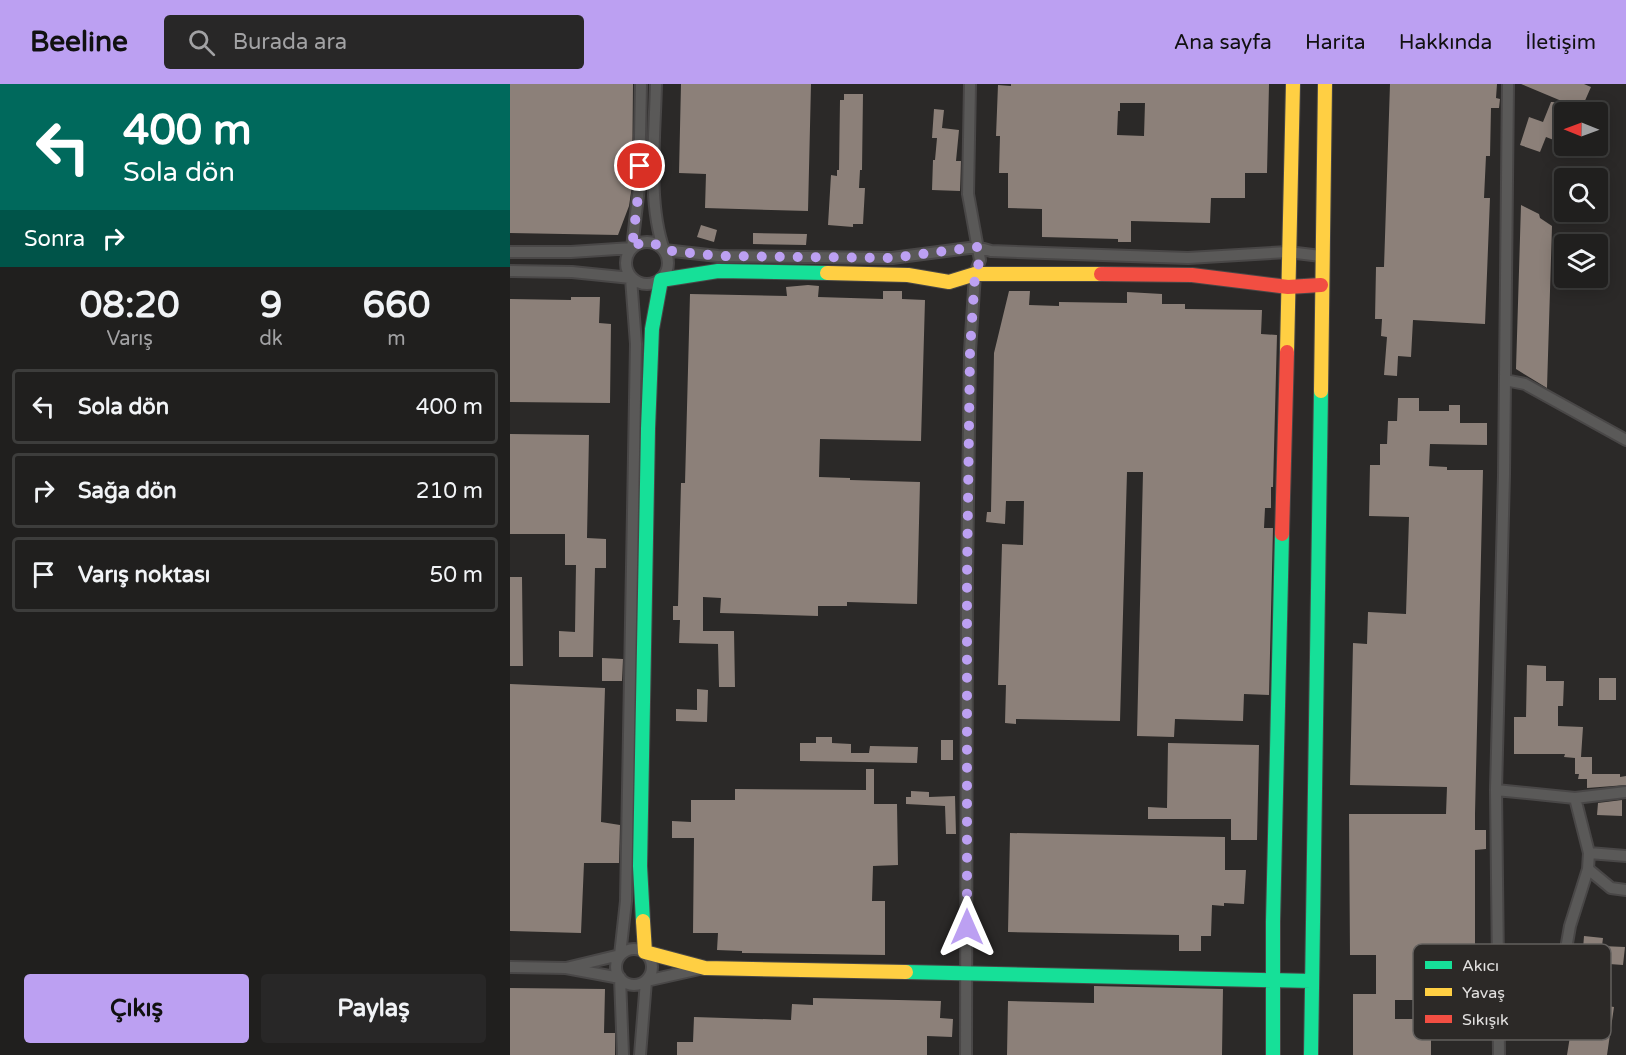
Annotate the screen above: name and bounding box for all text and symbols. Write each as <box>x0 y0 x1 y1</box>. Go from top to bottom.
search box <box>164 15 584 69</box>
text: Beeline <box>30 25 128 59</box>
icon: search <box>185 26 218 59</box>
text: Burada ara <box>233 29 347 55</box>
text: Ana sayfa <box>1174 30 1272 55</box>
text: Harita <box>1305 30 1366 55</box>
text: Hakkında <box>1399 30 1492 55</box>
text: İletişim <box>1525 30 1596 55</box>
north arrow <box>1554 102 1608 156</box>
map controls <box>1554 102 1608 288</box>
text: 400 m <box>123 105 252 156</box>
icon: left <box>24 108 102 186</box>
pin <box>614 140 665 191</box>
icon: arrive <box>623 149 656 182</box>
text: Sola dön <box>123 156 235 189</box>
button: search <box>1554 168 1608 222</box>
icon: right <box>97 222 130 255</box>
text: Sonra <box>24 226 85 252</box>
button: layers <box>1554 234 1608 288</box>
text: 08:20 <box>80 284 180 327</box>
text: 9 <box>260 284 282 327</box>
text: 660 <box>362 284 430 327</box>
text: Varış <box>106 327 153 351</box>
text: dk <box>259 327 283 351</box>
text: m <box>387 327 406 351</box>
icon: left <box>27 390 60 423</box>
text: Sola dön <box>78 394 169 420</box>
text: 400 m <box>416 394 483 420</box>
icon: right <box>27 474 60 507</box>
text: Sağa dön <box>78 478 177 504</box>
text: 210 m <box>416 478 483 504</box>
icon: arrive <box>27 558 60 591</box>
text: Varış noktası <box>78 562 210 588</box>
text: 50 m <box>429 562 483 588</box>
position arrow <box>935 895 999 959</box>
legend <box>1413 944 1611 1040</box>
text: Akıcı <box>1462 956 1499 976</box>
button: Çıkış <box>24 974 249 1043</box>
button: Paylaş <box>261 974 486 1043</box>
text: Yavaş <box>1462 983 1505 1003</box>
text: Sıkışık <box>1462 1010 1509 1030</box>

